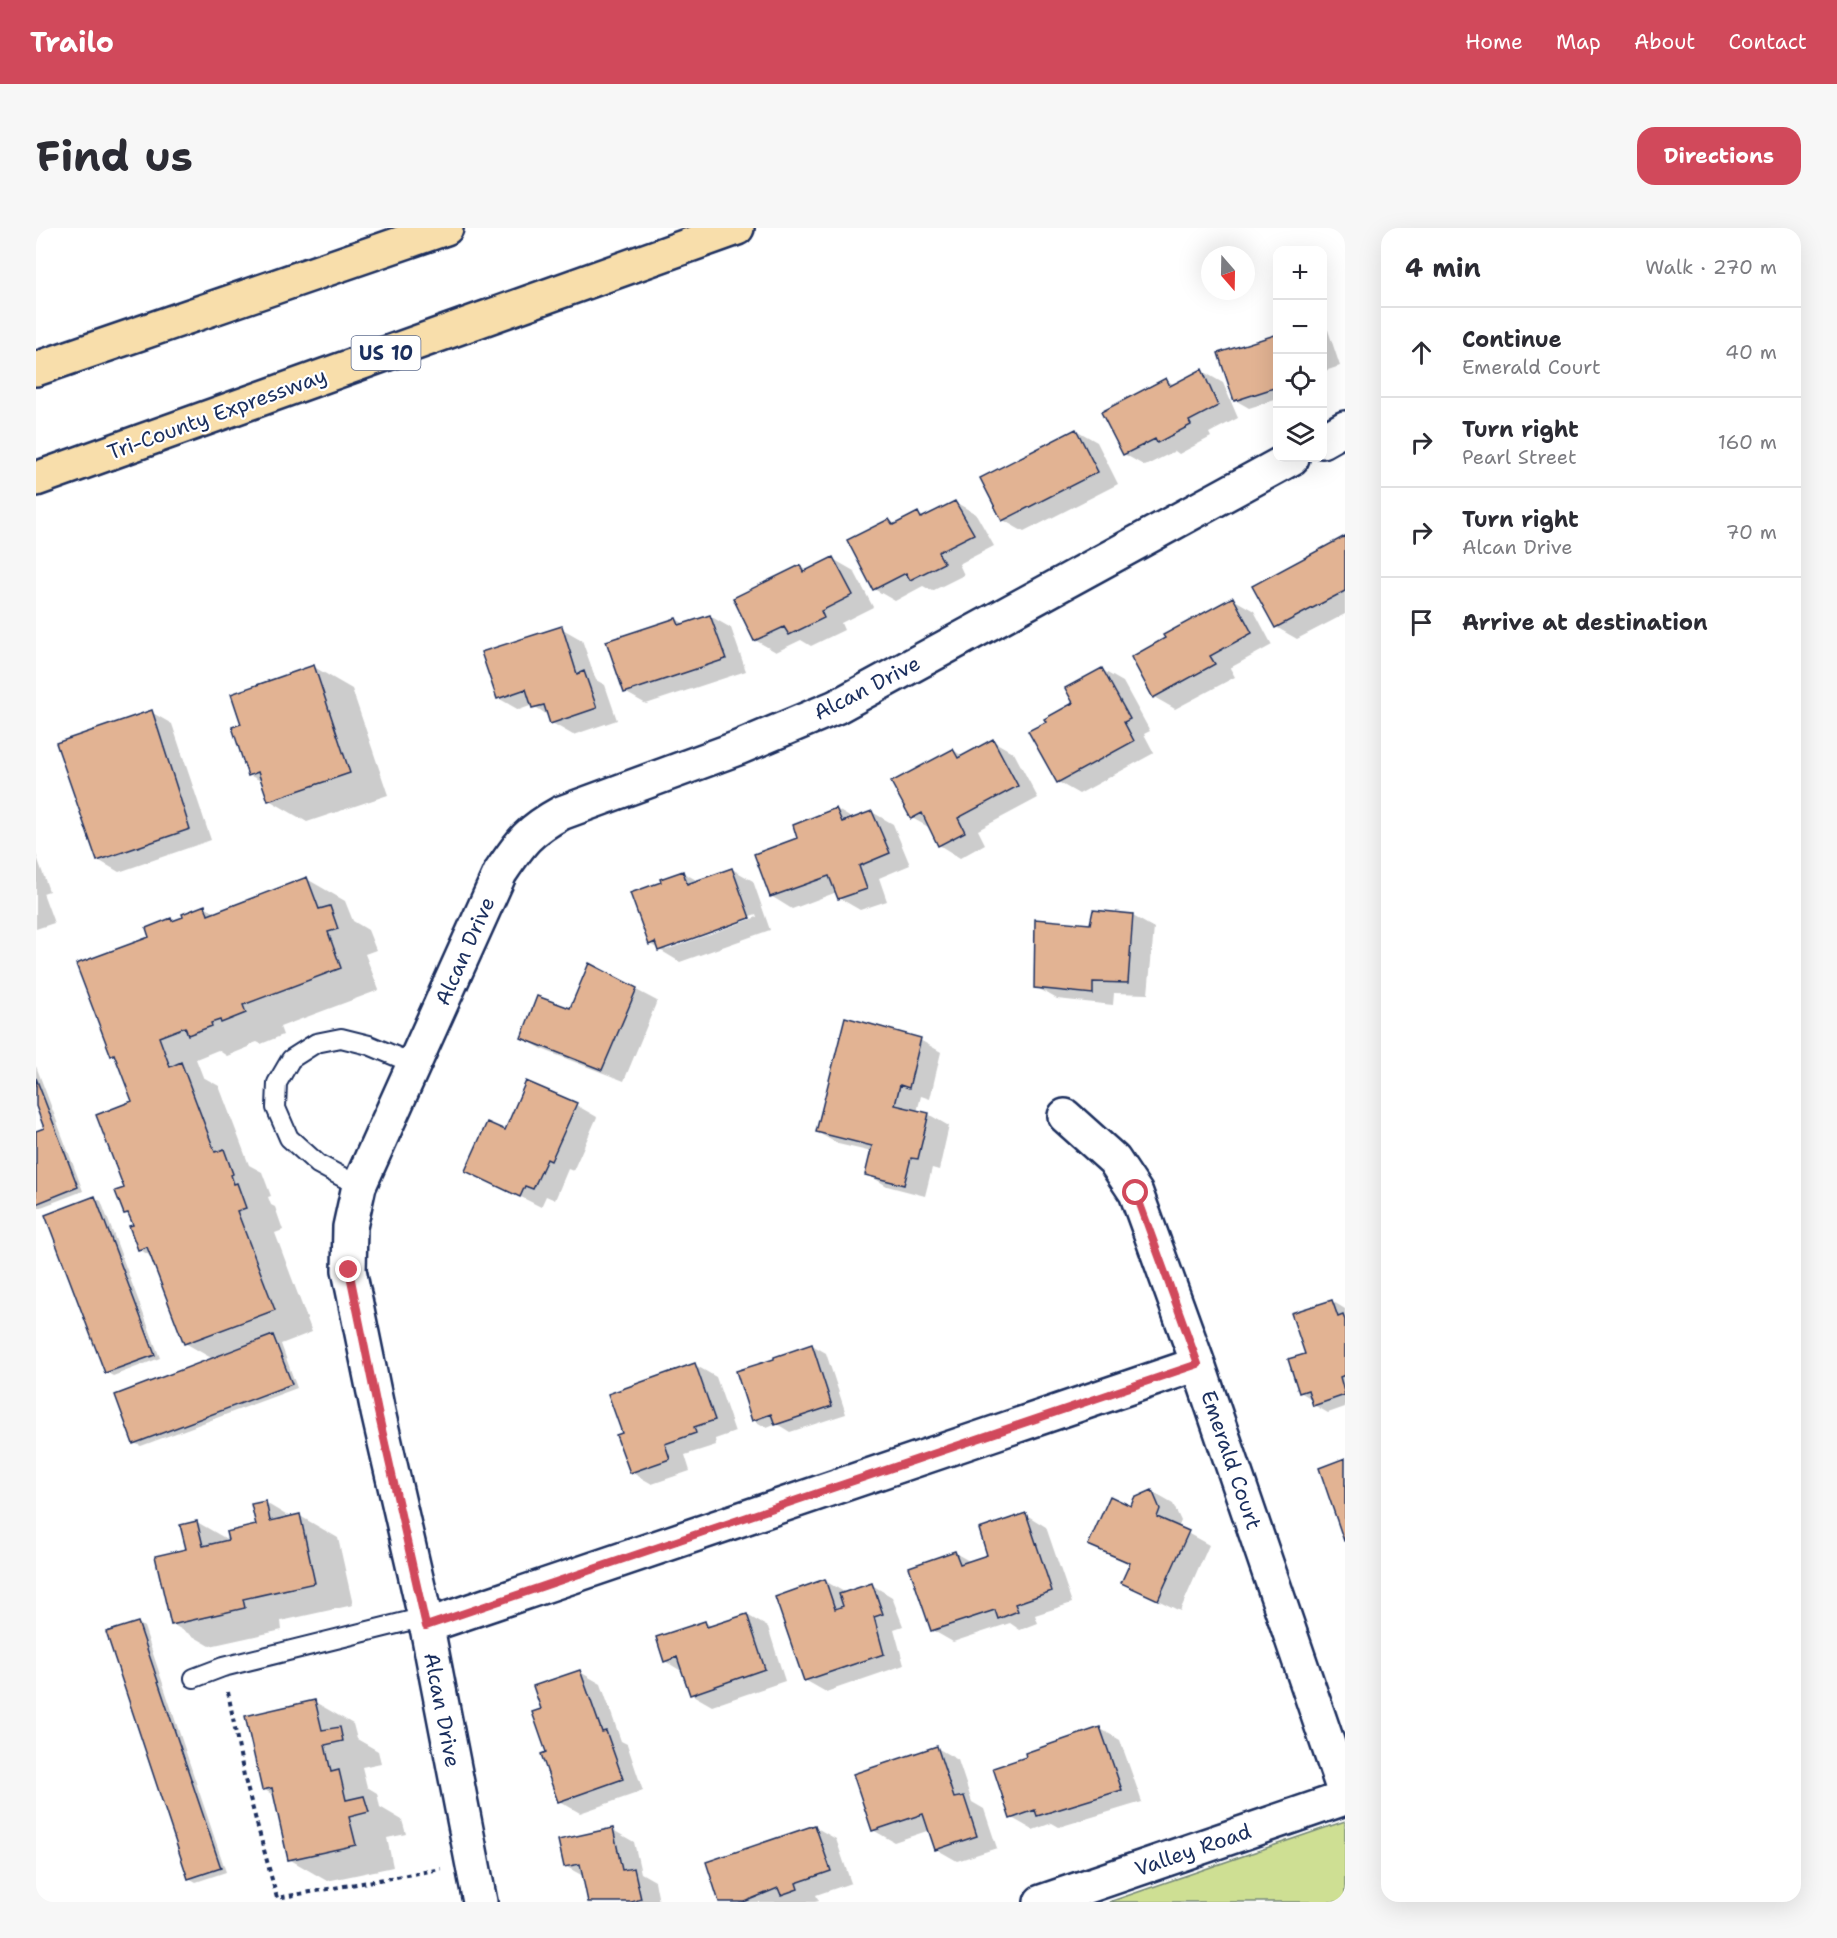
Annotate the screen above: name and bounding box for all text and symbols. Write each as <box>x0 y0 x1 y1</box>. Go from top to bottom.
text: Trailo <box>30 23 114 61</box>
text: Home <box>1465 28 1523 56</box>
text: Map <box>1556 28 1601 56</box>
text: About <box>1634 28 1695 56</box>
text: Contact <box>1728 28 1807 56</box>
button: Directions <box>1637 127 1801 185</box>
text: Find us <box>36 128 193 184</box>
north arrow <box>1201 246 1255 300</box>
map controls <box>1273 246 1327 462</box>
button: + <box>1273 246 1327 300</box>
text: 4 min <box>1405 250 1481 285</box>
text: Walk · 270 m <box>1645 254 1777 280</box>
button: − <box>1273 300 1327 354</box>
text: Continue <box>1462 325 1562 354</box>
road number: US 10 <box>352 336 421 370</box>
icon: ahead <box>1405 336 1438 369</box>
text: 40 m <box>1725 339 1777 365</box>
button: locate <box>1273 354 1327 408</box>
text: Emerald Court <box>1462 354 1601 380</box>
street label: Tri-County Expressway <box>104 361 330 467</box>
button: layers <box>1273 408 1327 462</box>
text: Turn right <box>1462 415 1579 444</box>
icon: right <box>1405 426 1438 459</box>
text: 160 m <box>1718 429 1777 455</box>
text: Pearl Street <box>1462 444 1577 470</box>
text: Turn right <box>1462 505 1579 534</box>
icon: right <box>1405 516 1438 549</box>
text: 70 m <box>1725 519 1777 545</box>
text: Alcan Drive <box>1462 534 1573 560</box>
icon: arrive <box>1405 606 1438 639</box>
text: Arrive at destination <box>1462 608 1708 637</box>
street label: Alcan Drive <box>809 649 925 727</box>
street label: Alcan Drive <box>429 892 501 1010</box>
route start <box>1122 1179 1148 1205</box>
route end <box>335 1256 361 1282</box>
street label: Emerald Court <box>1194 1387 1268 1533</box>
street label: Alcan Drive <box>417 1650 467 1770</box>
street label: Valley Road <box>1131 1817 1255 1883</box>

